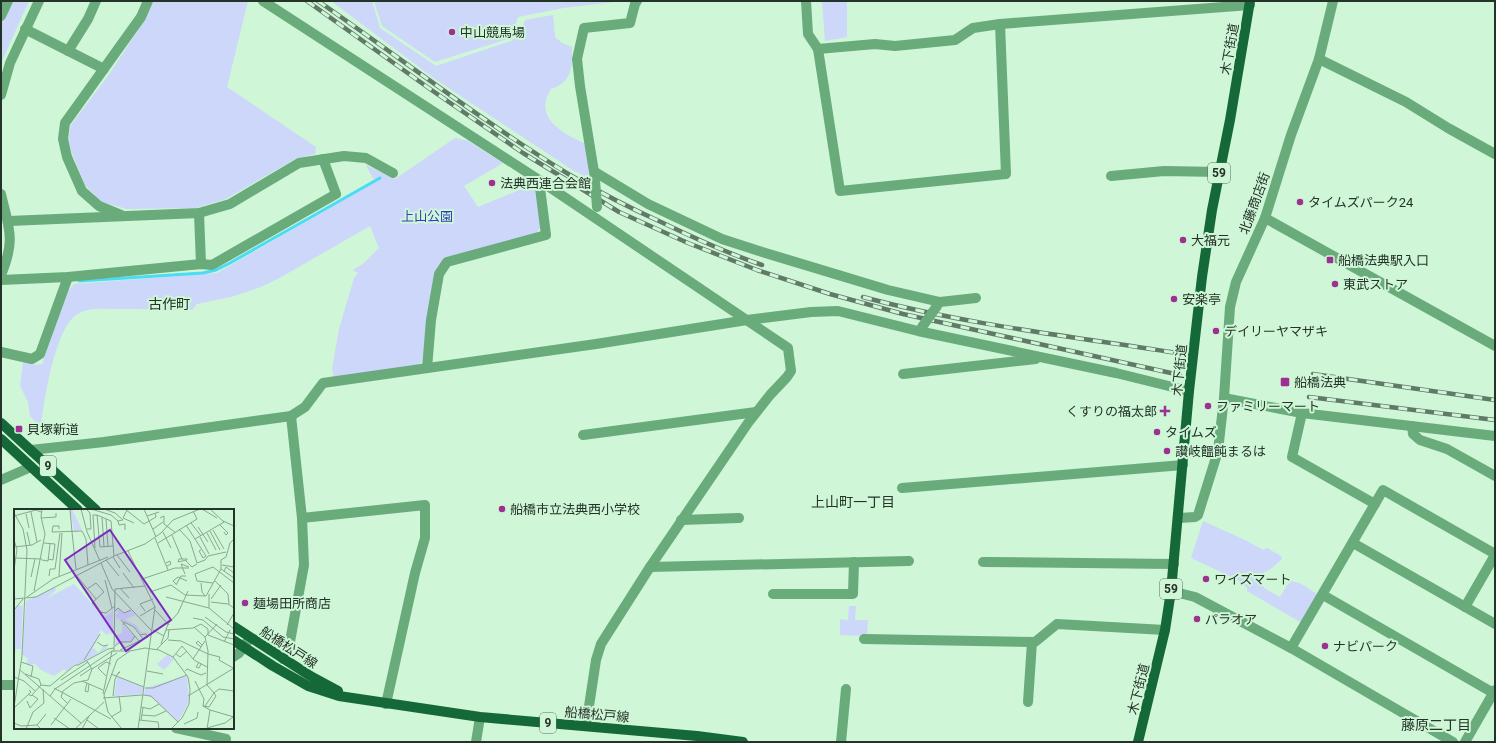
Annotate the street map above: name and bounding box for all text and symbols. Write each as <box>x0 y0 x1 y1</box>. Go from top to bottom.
street label: 木下街道 <box>1218 22 1241 76</box>
place label: 中山競馬場 <box>460 25 525 40</box>
marker: 中山競馬場 <box>447 27 457 37</box>
road number: 59 <box>1208 163 1230 183</box>
street label: 北藤商店街 <box>1236 170 1273 236</box>
place label: 法典西連合会館 <box>500 176 591 191</box>
marker: 法典西連合会館 <box>487 178 497 188</box>
place label: タイムズパーク24 <box>1308 195 1414 210</box>
marker: タイムズパーク24 <box>1295 197 1305 207</box>
park label: 上山公園 <box>401 209 453 224</box>
place label: 大福元 <box>1191 233 1230 248</box>
marker: 大福元 <box>1178 235 1188 245</box>
place label: 船橋法典駅入口 <box>1338 253 1429 268</box>
marker: 船橋法典駅入口 <box>1325 255 1335 265</box>
place label: 東武ストア <box>1343 277 1408 292</box>
marker: 東武ストア <box>1330 279 1340 289</box>
place label: 安楽亭 <box>1182 292 1221 307</box>
marker: 安楽亭 <box>1169 294 1179 304</box>
district label: 古作町 <box>148 296 190 312</box>
place label: デイリーヤマザキ <box>1224 324 1328 339</box>
marker: デイリーヤマザキ <box>1211 326 1221 336</box>
street label: 木下街道 <box>1169 343 1190 397</box>
place label: 船橋法典 <box>1294 375 1346 390</box>
marker: 船橋法典 <box>1279 376 1291 388</box>
place label: ファミリーマート <box>1216 399 1320 414</box>
marker: ファミリーマート <box>1203 401 1213 411</box>
place label: くすりの福太郎 <box>1066 404 1157 419</box>
marker: くすりの福太郎 <box>1160 406 1170 416</box>
place label: 貝塚新道 <box>27 422 79 437</box>
marker: 貝塚新道 <box>14 424 24 434</box>
place label: タイムズ <box>1165 425 1217 440</box>
marker: タイムズ <box>1152 427 1162 437</box>
place label: 讃岐饂飩まるは <box>1175 444 1266 459</box>
marker: 讃岐饂飩まるは <box>1162 446 1172 456</box>
road number: 9 <box>40 456 56 476</box>
district label: 上山町一丁目 <box>811 494 895 510</box>
place label: 船橋市立法典西小学校 <box>510 502 640 517</box>
marker: 船橋市立法典西小学校 <box>497 504 507 514</box>
inset map <box>14 509 234 729</box>
place label: ワイズマート <box>1214 572 1292 587</box>
marker: ワイズマート <box>1201 574 1211 584</box>
road number: 59 <box>1160 579 1182 599</box>
place label: 麺場田所商店 <box>253 596 331 611</box>
marker: 麺場田所商店 <box>240 598 250 608</box>
place label: パラオア <box>1205 612 1257 627</box>
marker: パラオア <box>1192 614 1202 624</box>
street label: 船橋松戸線 <box>257 623 320 671</box>
place label: ナビパーク <box>1333 639 1398 654</box>
marker: ナビパーク <box>1320 641 1330 651</box>
street label: 木下街道 <box>1125 662 1152 716</box>
street label: 船橋松戸線 <box>564 704 630 725</box>
road number: 9 <box>540 713 556 733</box>
district label: 藤原二丁目 <box>1401 717 1471 733</box>

